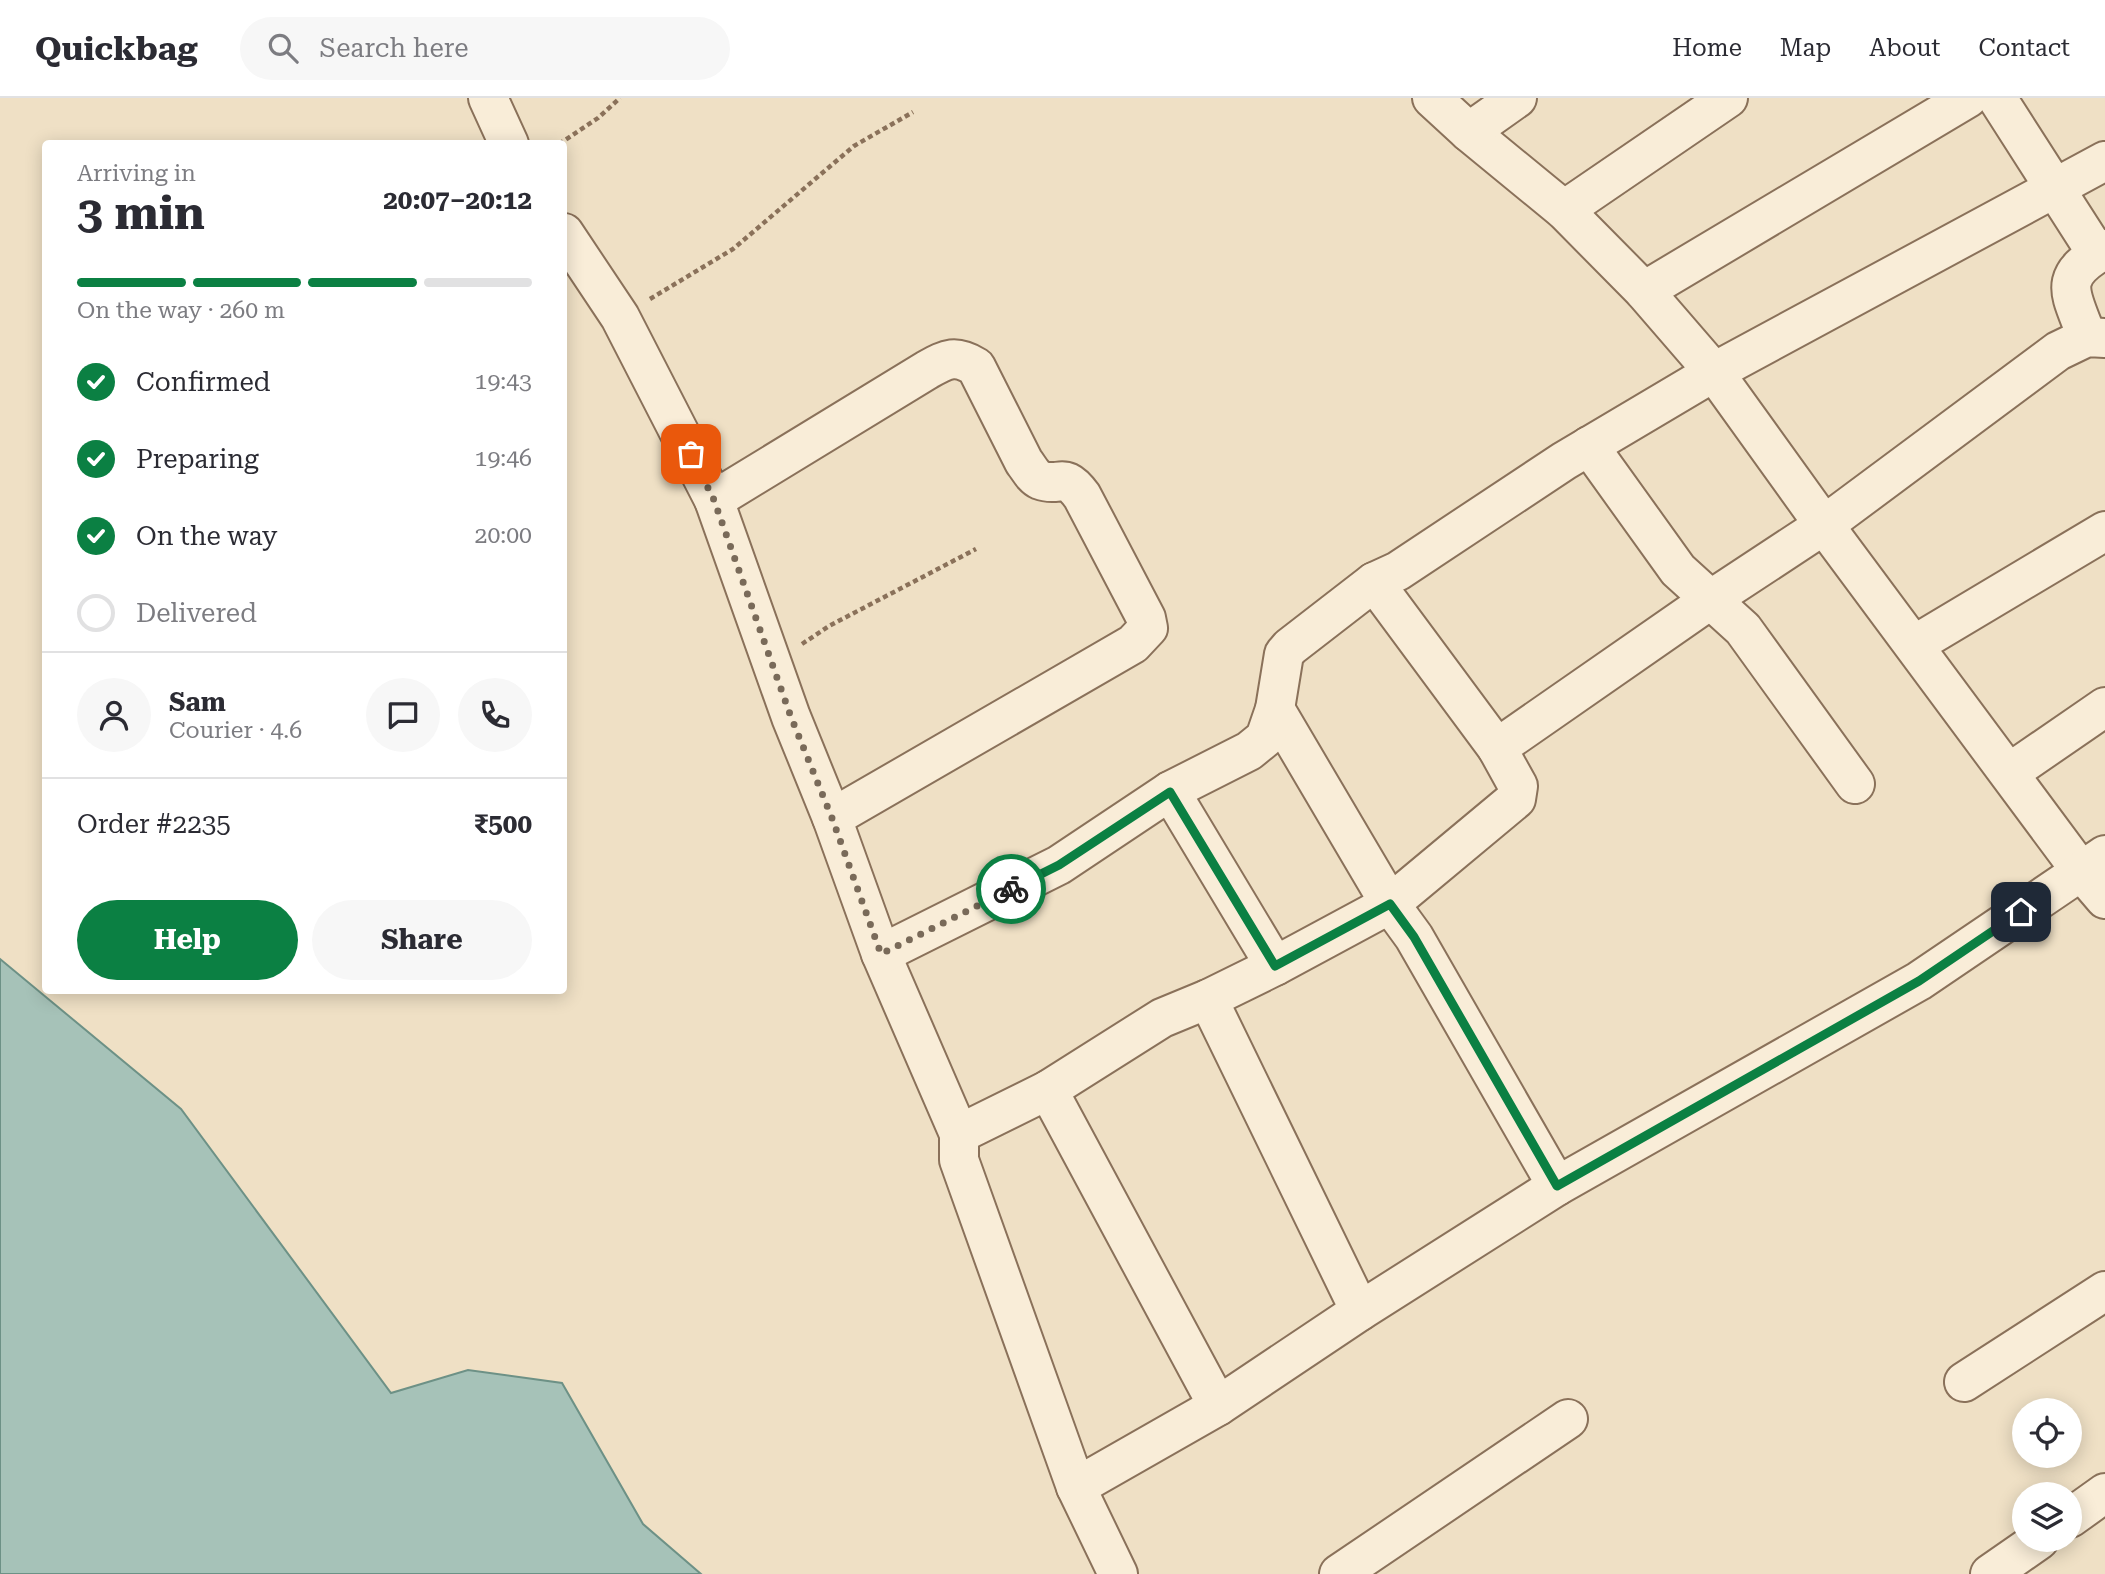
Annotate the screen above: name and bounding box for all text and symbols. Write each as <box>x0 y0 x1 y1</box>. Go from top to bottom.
search box <box>240 17 730 80</box>
text: Quickbag <box>35 29 198 68</box>
icon: search <box>264 29 302 67</box>
text: Search here <box>320 33 469 63</box>
text: Home <box>1672 34 1742 62</box>
text: Map <box>1780 34 1831 62</box>
text: About <box>1869 34 1940 62</box>
text: Contact <box>1978 34 2070 62</box>
text: Arriving in <box>77 160 196 187</box>
text: 20:07–20:12 <box>383 185 532 215</box>
text: 3 min <box>77 186 205 240</box>
text: On the way · 260 m <box>77 297 285 324</box>
icon: check <box>77 363 115 401</box>
text: Confirmed <box>136 367 271 397</box>
text: 19:43 <box>475 368 532 395</box>
pin <box>661 424 721 484</box>
icon: bag <box>672 435 710 473</box>
icon: check <box>77 440 115 478</box>
text: Preparing <box>136 444 259 474</box>
text: 19:46 <box>475 445 532 472</box>
icon: check <box>77 517 115 555</box>
text: On the way <box>136 521 277 551</box>
text: 20:00 <box>475 522 532 549</box>
text: Delivered <box>136 598 257 628</box>
button: person <box>77 678 151 752</box>
button: chat <box>366 678 440 752</box>
button: phone <box>458 678 532 752</box>
text: Sam <box>169 687 226 717</box>
text: Courier · 4.6 <box>169 717 302 744</box>
text: Order #2235 <box>77 809 231 839</box>
text: ₹500 <box>474 809 532 839</box>
courier <box>976 854 1046 924</box>
icon: bike <box>992 870 1030 908</box>
pin <box>1991 882 2051 942</box>
icon: home <box>2002 893 2040 931</box>
button: Help <box>77 900 298 980</box>
button: Share <box>312 900 532 980</box>
map controls <box>2012 1398 2082 1552</box>
button: locate <box>2012 1398 2082 1468</box>
button: layers <box>2012 1482 2082 1552</box>

